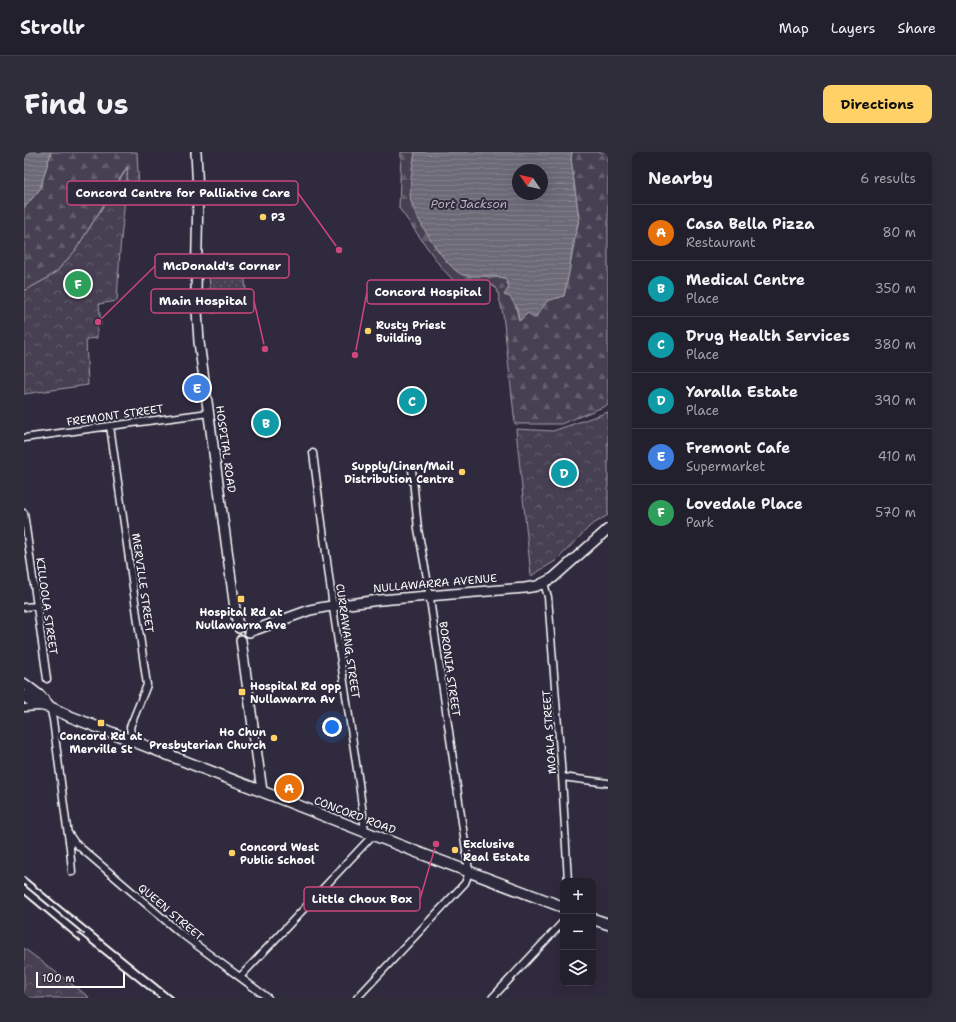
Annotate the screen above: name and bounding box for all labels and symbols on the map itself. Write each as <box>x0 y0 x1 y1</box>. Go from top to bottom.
north arrow <box>512 164 548 200</box>
callout: Concord Centre for Palliative Care <box>67 181 298 205</box>
text: Concord Centre for Palliative Care <box>76 185 290 201</box>
water label: Port Jackson <box>431 196 507 212</box>
place label: P3 <box>271 210 286 225</box>
marker: P3 <box>258 212 268 222</box>
callout: McDonald's Corner <box>155 254 289 278</box>
text: McDonald's Corner <box>163 258 282 274</box>
pin: F <box>65 269 91 299</box>
callout: Concord Hospital <box>367 280 490 304</box>
text: Concord Hospital <box>374 284 482 300</box>
callout: Main Hospital <box>151 289 254 313</box>
text: Main Hospital <box>159 293 247 309</box>
place label: Rusty Priest Building <box>376 318 447 346</box>
marker: Rusty Priest Building <box>363 326 373 336</box>
pin: E <box>184 373 210 403</box>
pin: C <box>399 386 425 416</box>
street label: FREMONT STREET <box>66 401 165 430</box>
street label: HOSPITAL ROAD <box>212 404 239 494</box>
pin: B <box>253 408 279 438</box>
pin: D <box>551 458 577 488</box>
place label: Supply/Linen/Mail Distribution Centre <box>344 459 454 487</box>
marker: Supply/Linen/Mail Distribution Centre <box>457 467 467 477</box>
street label: MERVILLE STREET <box>128 532 157 634</box>
street label: KILLOOLA STREET <box>32 556 61 656</box>
street label: NULLAWARRA AVENUE <box>372 571 498 596</box>
street label: CURRAWANG STREET <box>332 583 363 700</box>
marker: Hospital Rd at Nullawarra Ave <box>236 594 246 604</box>
place label: Hospital Rd at Nullawarra Ave <box>195 605 287 633</box>
street label: BORONIA STREET <box>435 621 464 718</box>
place label: Hospital Rd opp Nullawarra Av <box>250 679 341 707</box>
marker: Hospital Rd opp Nullawarra Av <box>237 687 247 697</box>
street label: MOALA STREET <box>539 689 560 775</box>
your location <box>322 717 342 737</box>
marker: Concord Rd at Merville St <box>96 718 106 728</box>
place label: Ho Chun Presbyterian Church <box>149 725 267 753</box>
place label: Concord Rd at Merville St <box>60 729 143 757</box>
marker: Ho Chun Presbyterian Church <box>269 733 279 743</box>
pin: A <box>276 773 302 803</box>
street label: CONCORD ROAD <box>312 793 398 838</box>
place label: Exclusive Real Estate <box>463 837 530 865</box>
place label: Concord West Public School <box>240 840 320 868</box>
marker: Exclusive Real Estate <box>450 845 460 855</box>
marker: Concord West Public School <box>227 848 237 858</box>
street label: QUEEN STREET <box>135 881 207 944</box>
callout: Little Choux Box <box>304 887 420 911</box>
text: Little Choux Box <box>312 891 412 907</box>
scale bar <box>36 970 125 989</box>

